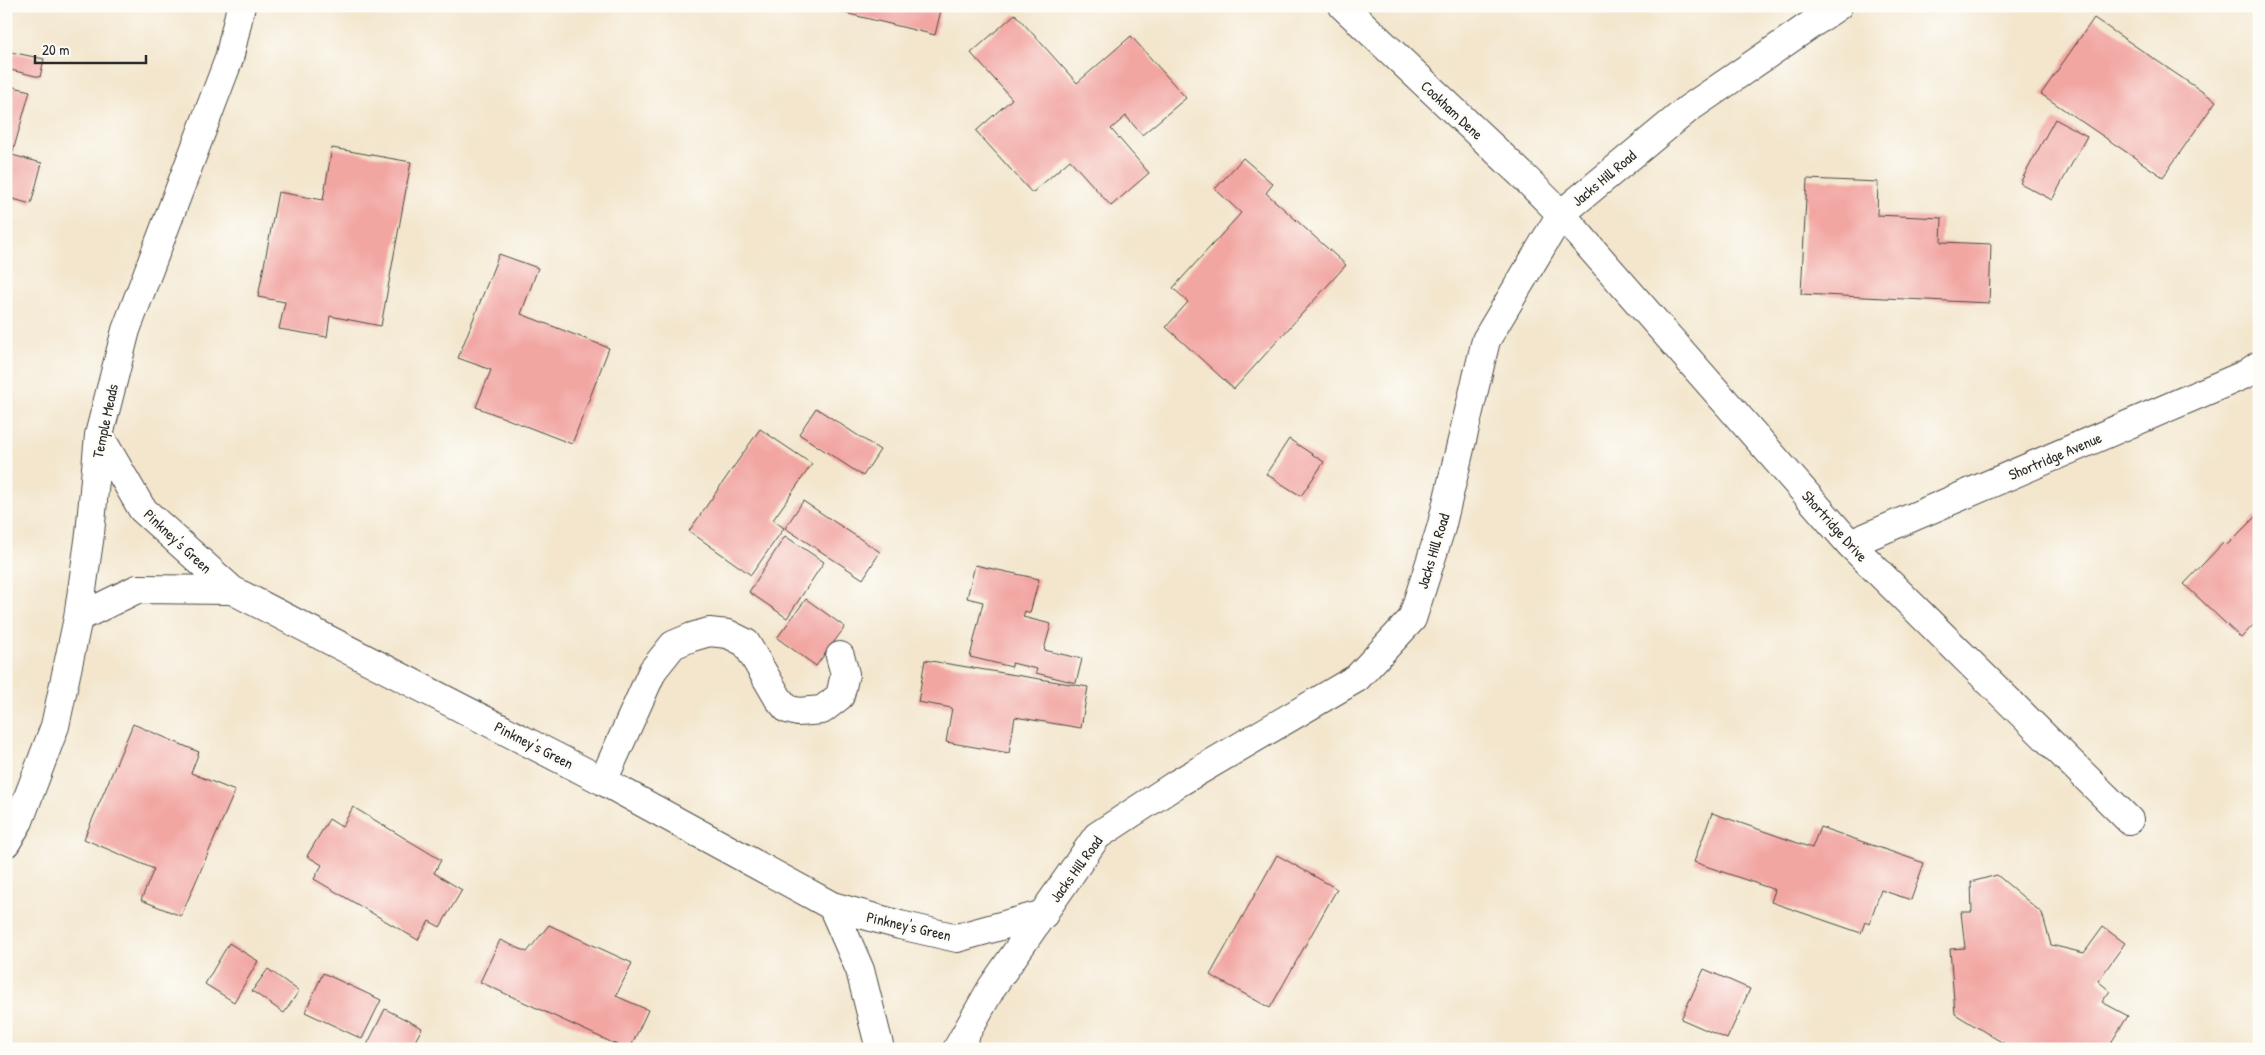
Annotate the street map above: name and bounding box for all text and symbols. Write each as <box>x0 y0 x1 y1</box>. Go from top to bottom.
scale bar <box>35 32 146 64</box>
text: 20 m <box>42 39 69 60</box>
street label: Cookham Dene <box>1416 76 1488 144</box>
street label: Jacks Hill Road <box>1568 145 1641 211</box>
street label: Temple Meads <box>87 382 123 460</box>
street label: Shortridge Avenue <box>2005 427 2105 485</box>
street label: Shortridge Drive <box>1797 486 1873 566</box>
street label: Pinkney's Green <box>139 504 217 578</box>
street label: Jacks Hill Road <box>1412 511 1454 591</box>
street label: Pinkney's Green <box>491 716 577 774</box>
street label: Jacks Hill Road <box>1045 831 1107 907</box>
street label: Pinkney's Green <box>865 906 953 946</box>

